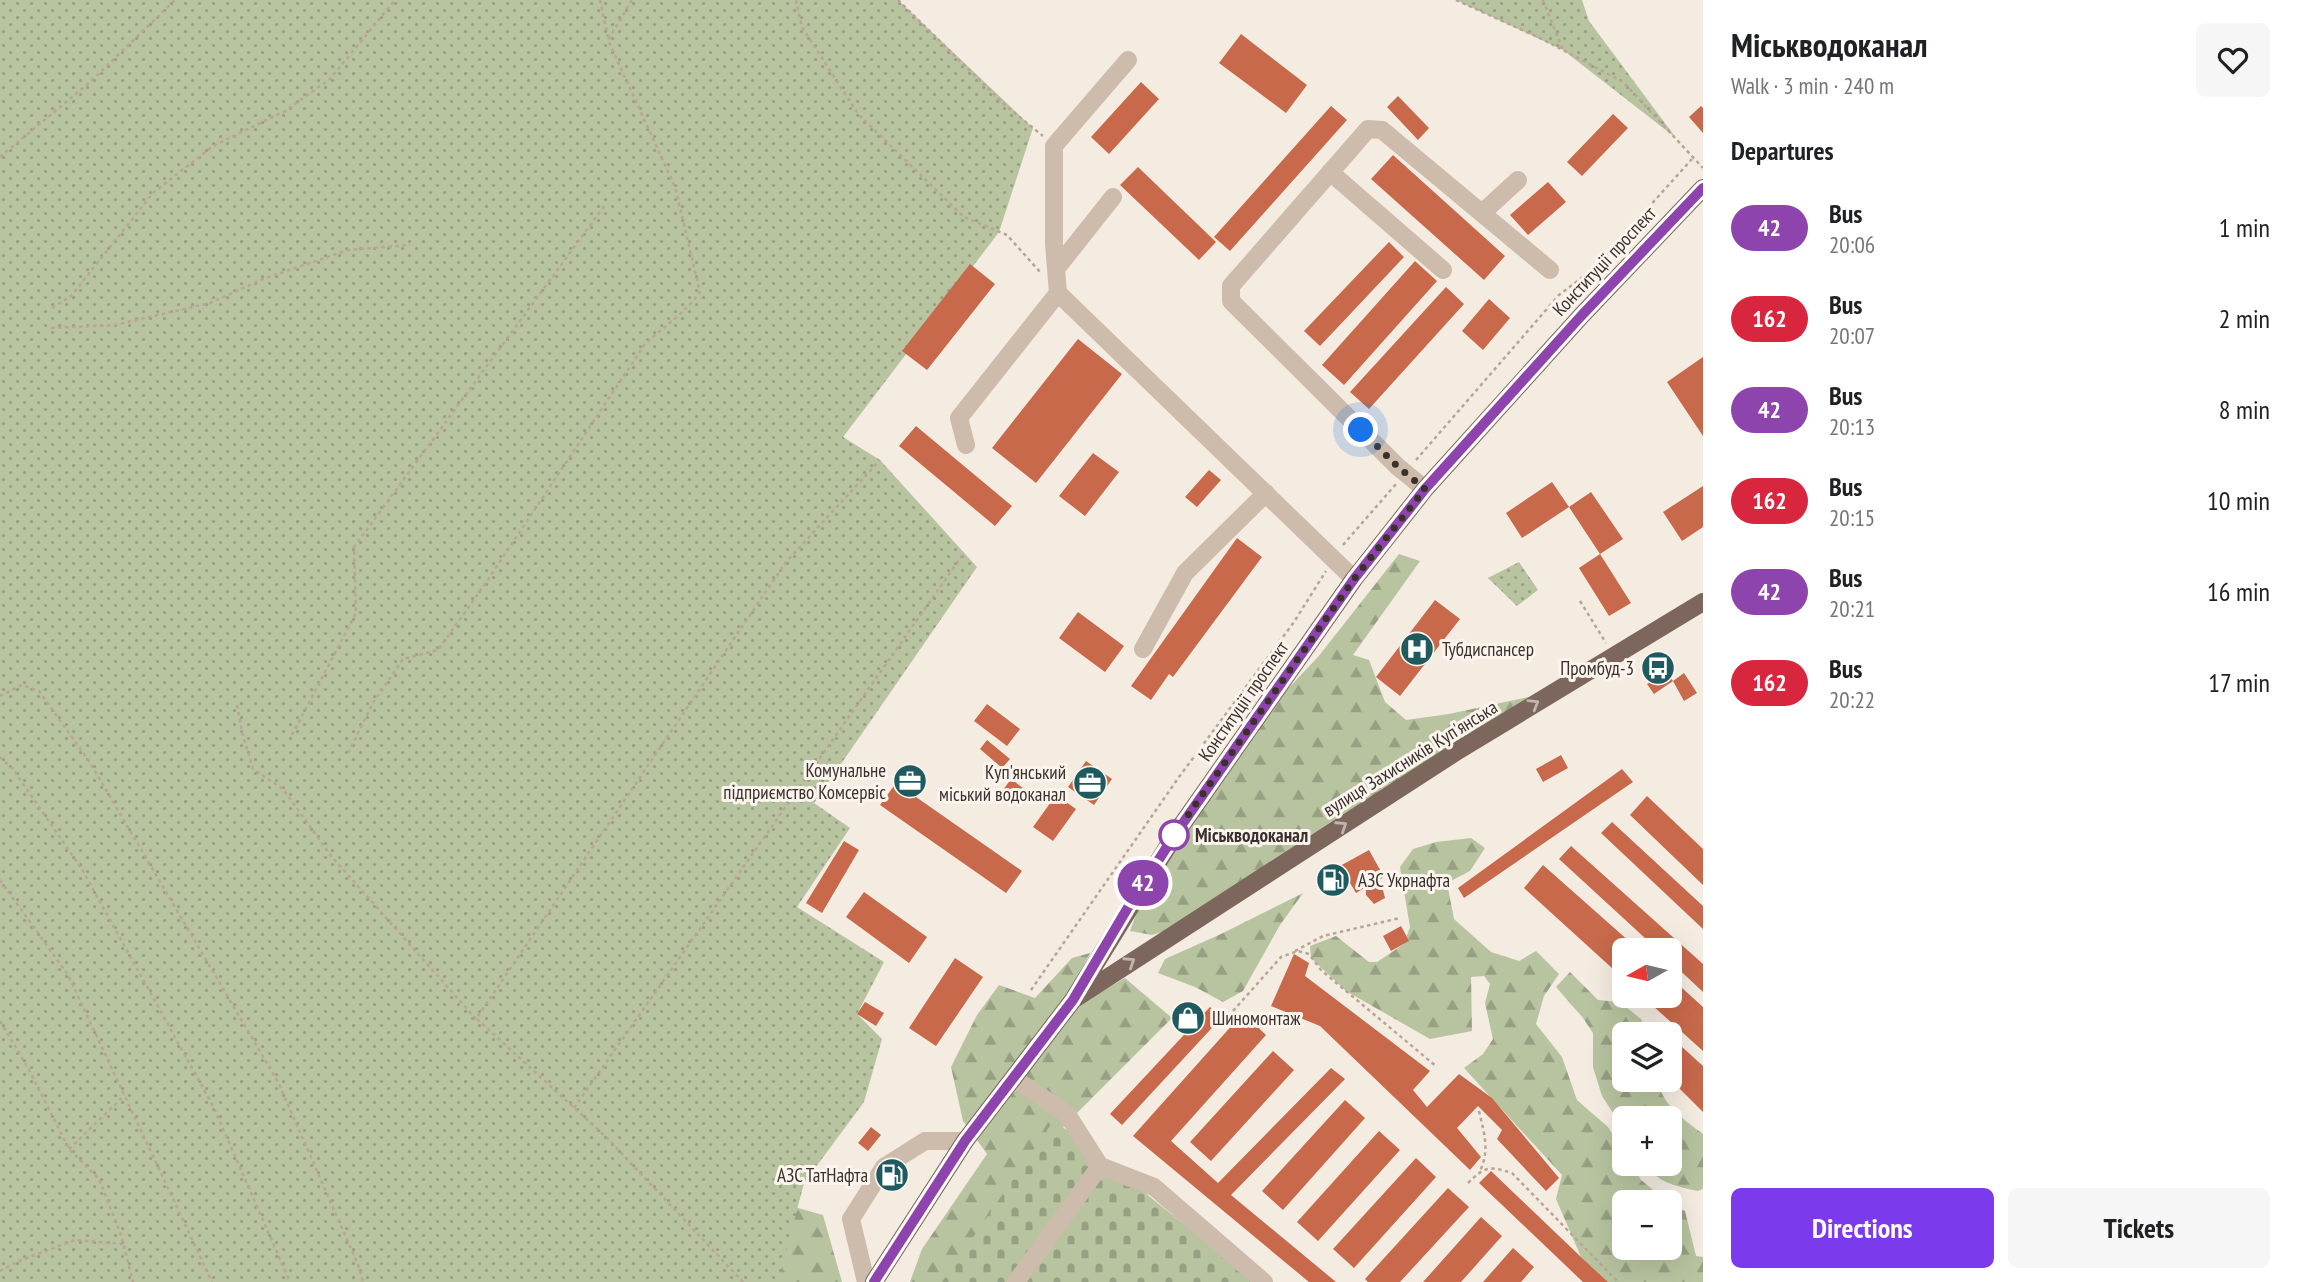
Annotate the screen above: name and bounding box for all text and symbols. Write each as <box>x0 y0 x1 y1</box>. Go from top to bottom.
text: Міськводоканал <box>1731 23 1928 66</box>
button: heart <box>2196 23 2270 97</box>
text: Walk · 3 min · 240 m <box>1731 71 1894 100</box>
text: Departures <box>1731 134 1834 167</box>
text: Bus <box>1829 197 1862 230</box>
street label: Конституції проспект <box>1547 201 1661 321</box>
text: 1 min <box>2219 211 2270 244</box>
text: 42 <box>1758 212 1781 243</box>
text: 20:06 <box>1829 230 1875 259</box>
text: Bus <box>1829 288 1862 321</box>
text: 2 min <box>2219 302 2270 335</box>
text: 162 <box>1752 303 1787 334</box>
text: 20:07 <box>1829 321 1875 350</box>
text: Bus <box>1829 379 1862 412</box>
text: 8 min <box>2219 393 2270 426</box>
text: 42 <box>1758 394 1781 425</box>
your location <box>1343 412 1378 447</box>
text: 20:13 <box>1829 412 1875 441</box>
text: Bus <box>1829 470 1862 503</box>
text: 10 min <box>2207 484 2270 517</box>
text: 162 <box>1752 485 1787 516</box>
text: 20:15 <box>1829 503 1875 532</box>
text: Bus <box>1829 561 1862 594</box>
text: 16 min <box>2207 575 2270 608</box>
text: 42 <box>1758 576 1781 607</box>
text: 20:21 <box>1829 594 1875 623</box>
hospital icon: Тубдиспансер <box>1398 630 1436 668</box>
street label: Конституції проспект <box>1193 636 1294 766</box>
place label: Тубдиспансер <box>1442 637 1534 661</box>
bus stop icon: Промбуд-3 <box>1639 649 1677 687</box>
text: Bus <box>1829 652 1862 685</box>
place label: Промбуд-3 <box>1560 656 1634 680</box>
text: 17 min <box>2208 666 2270 699</box>
text: 162 <box>1752 667 1787 698</box>
text: 20:22 <box>1829 685 1875 714</box>
street label: вулиця Захисників Куп'янська <box>1318 695 1502 821</box>
one-way arrow <box>1527 700 1540 713</box>
place label: Комунальне пiдприємство Комсервiс <box>723 758 886 804</box>
place label: Куп'янський міський водоканал <box>939 760 1066 806</box>
office icon: Комунальне пiдприємство Комсервiс <box>891 762 929 800</box>
office icon: Куп'янський міський водоканал <box>1071 764 1109 802</box>
marker: Міськводоканал <box>1159 820 1189 850</box>
one-way arrow <box>1334 821 1347 834</box>
place label: Міськводоканал <box>1195 823 1308 847</box>
line badge: 42 <box>1112 860 1174 906</box>
fuel station icon: АЗС Укрнафта <box>1314 861 1352 899</box>
text: 42 <box>1132 867 1154 898</box>
place label: АЗС Укрнафта <box>1358 868 1450 892</box>
north arrow <box>1612 938 1682 1008</box>
map controls <box>1612 938 1682 1260</box>
one-way arrow <box>1122 958 1135 971</box>
shop icon: Шиномонтаж <box>1169 999 1207 1037</box>
place label: Шиномонтаж <box>1212 1006 1301 1030</box>
button: layers <box>1612 1022 1682 1092</box>
button: + <box>1612 1106 1682 1176</box>
fuel station icon: АЗС ТатНафта <box>873 1156 911 1194</box>
place label: АЗС ТатНафта <box>777 1163 868 1187</box>
button: Directions <box>1731 1188 1994 1268</box>
button: Tickets <box>2008 1188 2270 1268</box>
button: − <box>1612 1190 1682 1260</box>

